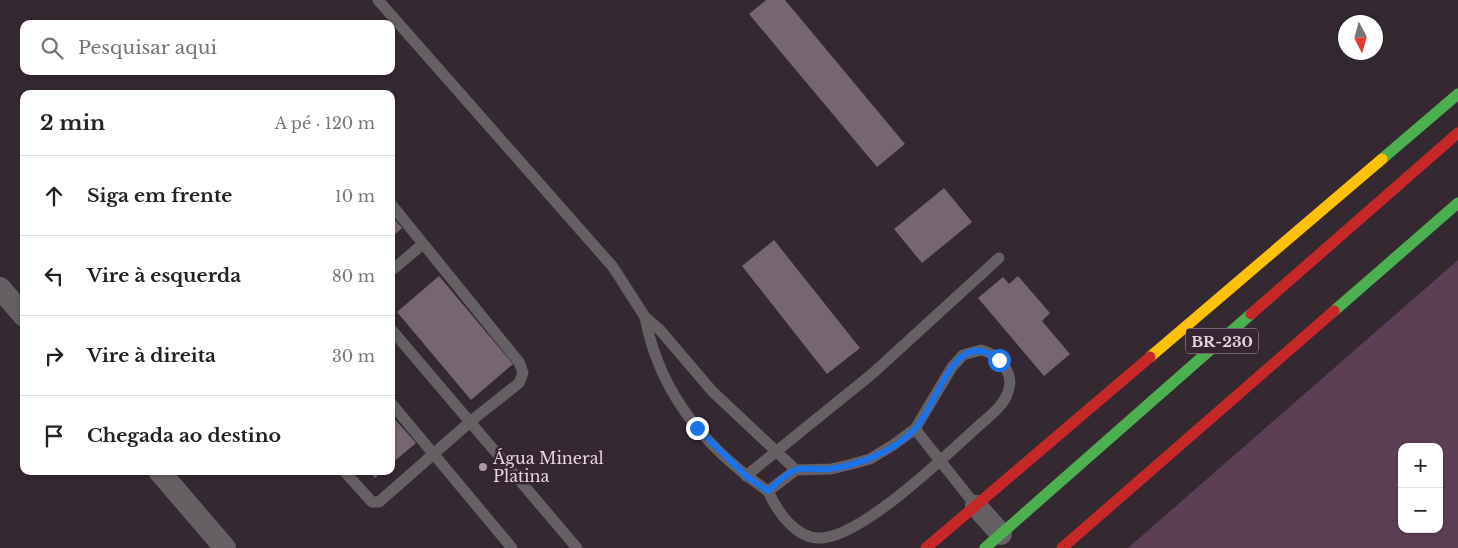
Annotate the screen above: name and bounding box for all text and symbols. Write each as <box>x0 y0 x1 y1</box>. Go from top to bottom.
north arrow <box>1338 15 1383 60</box>
search box <box>20 20 395 75</box>
icon: search <box>38 34 66 62</box>
text: Pesquisar aqui <box>78 36 217 59</box>
text: 2 min <box>40 110 105 136</box>
text: A pé · 120 m <box>275 113 375 133</box>
icon: ahead <box>40 182 68 210</box>
text: Siga em frente <box>87 184 232 207</box>
text: 10 m <box>335 186 375 206</box>
icon: left <box>40 262 68 290</box>
text: Vire à esquerda <box>87 264 241 287</box>
text: 80 m <box>332 266 375 286</box>
road number: BR-230 <box>1186 328 1258 354</box>
icon: right <box>40 342 68 370</box>
text: Vire à direita <box>87 344 216 367</box>
text: 30 m <box>332 346 375 366</box>
route start <box>988 349 1011 372</box>
route end <box>686 417 709 440</box>
icon: arrive <box>40 422 68 450</box>
text: Chegada ao destino <box>87 424 281 447</box>
map controls <box>1398 443 1443 533</box>
button: + <box>1398 443 1443 488</box>
place label: Água Mineral Platina <box>492 448 604 486</box>
marker: Água Mineral Platina <box>477 461 489 473</box>
button: − <box>1398 488 1443 533</box>

